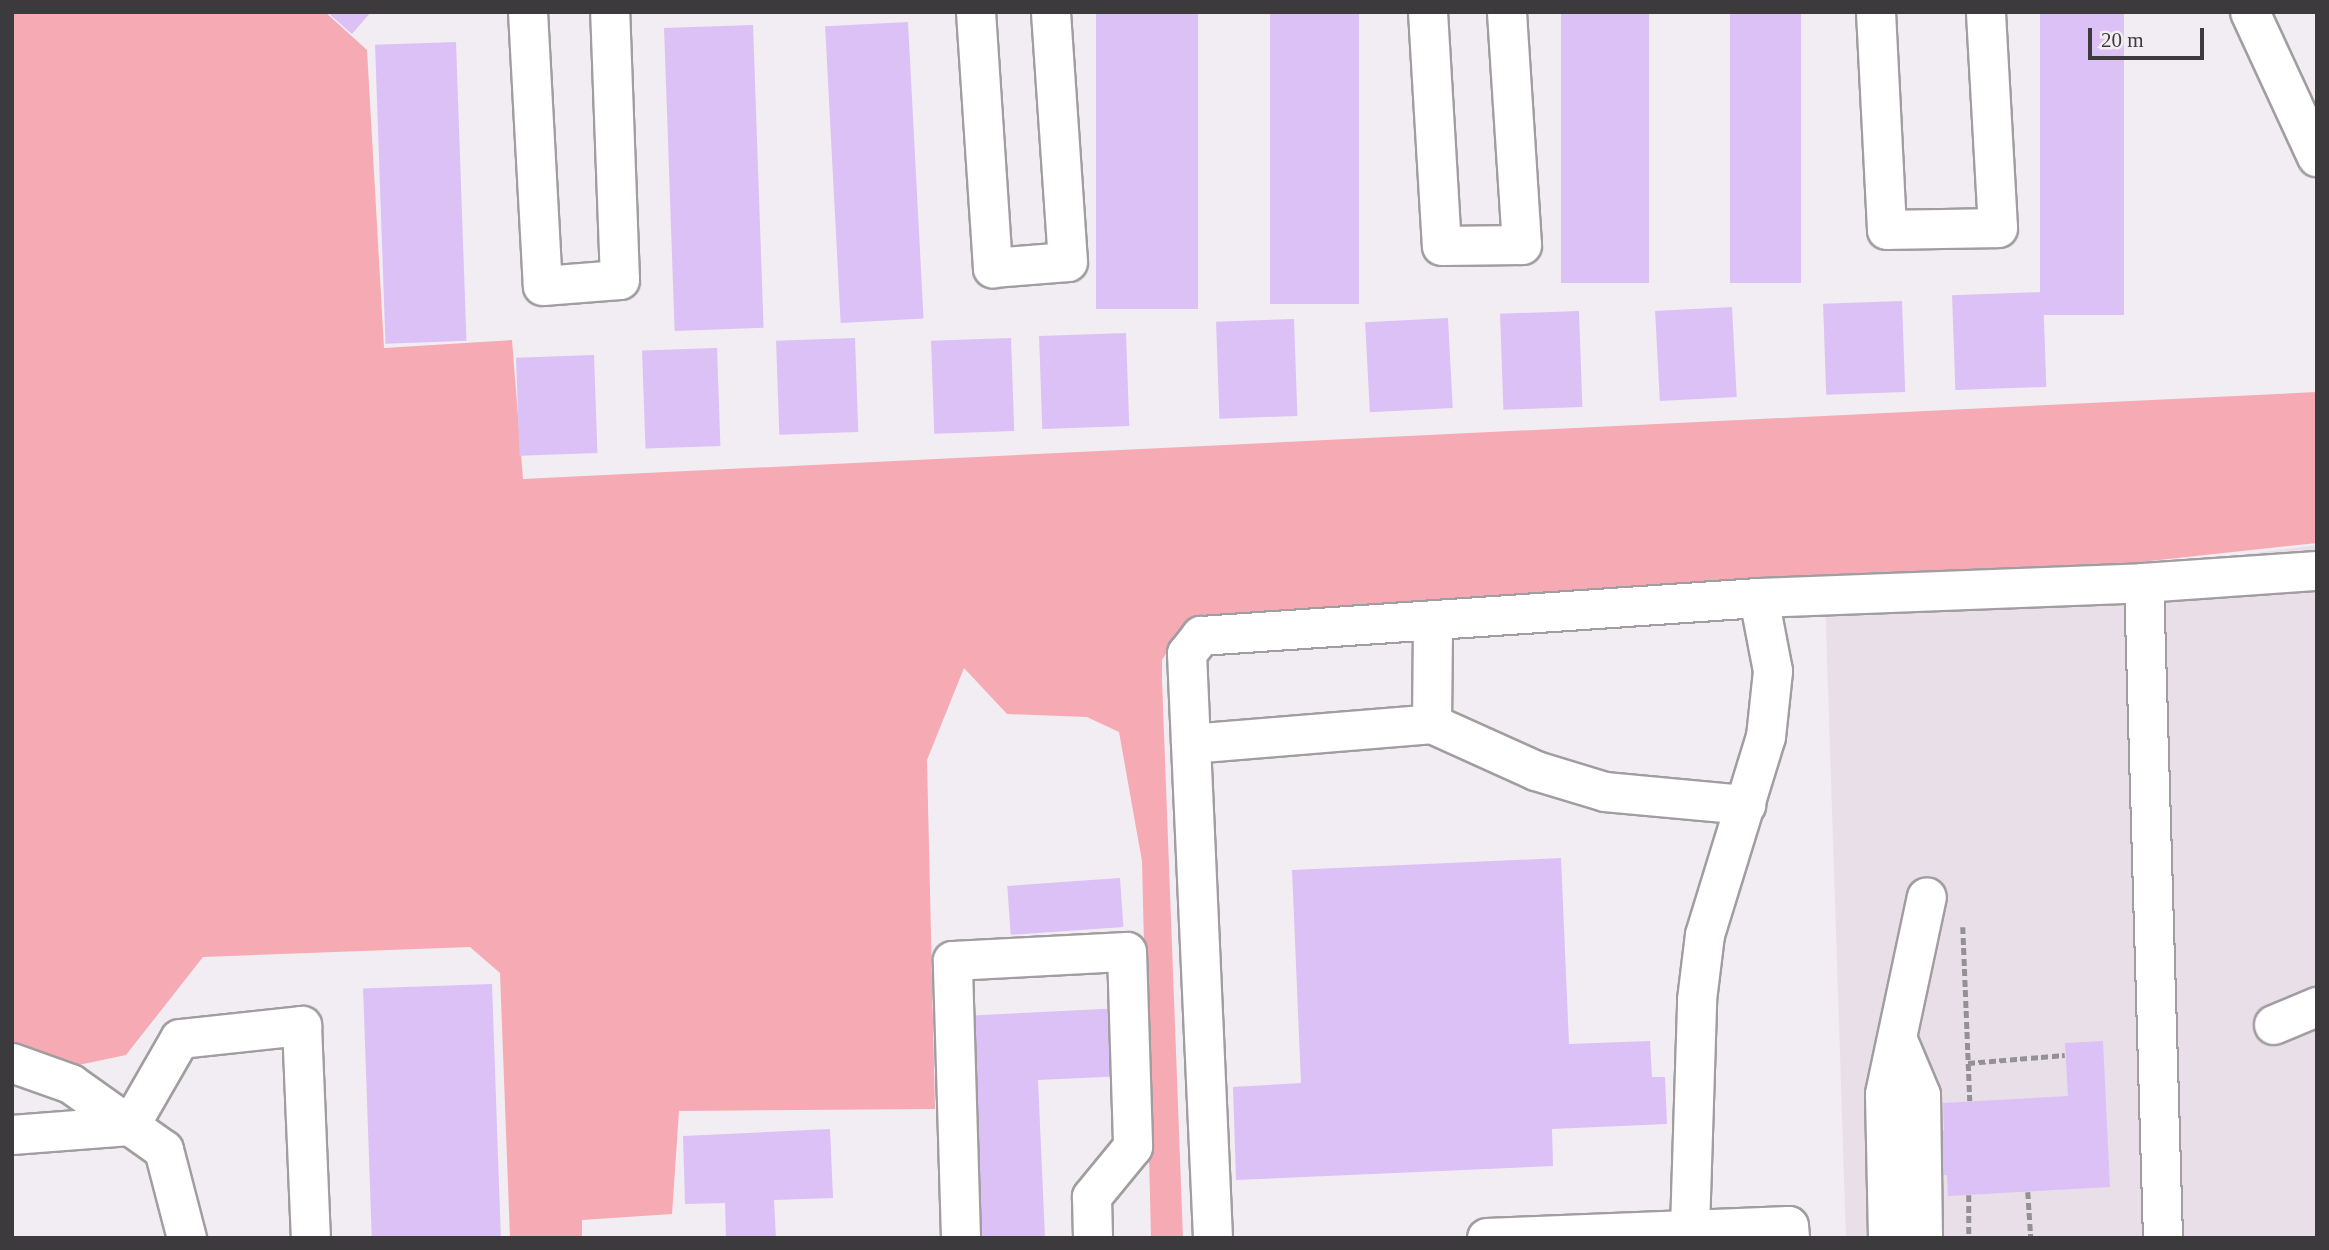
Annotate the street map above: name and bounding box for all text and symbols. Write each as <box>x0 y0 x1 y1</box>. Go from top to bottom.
scale bar <box>2091 14 2206 58</box>
text: 20 m <box>2101 28 2144 52</box>

